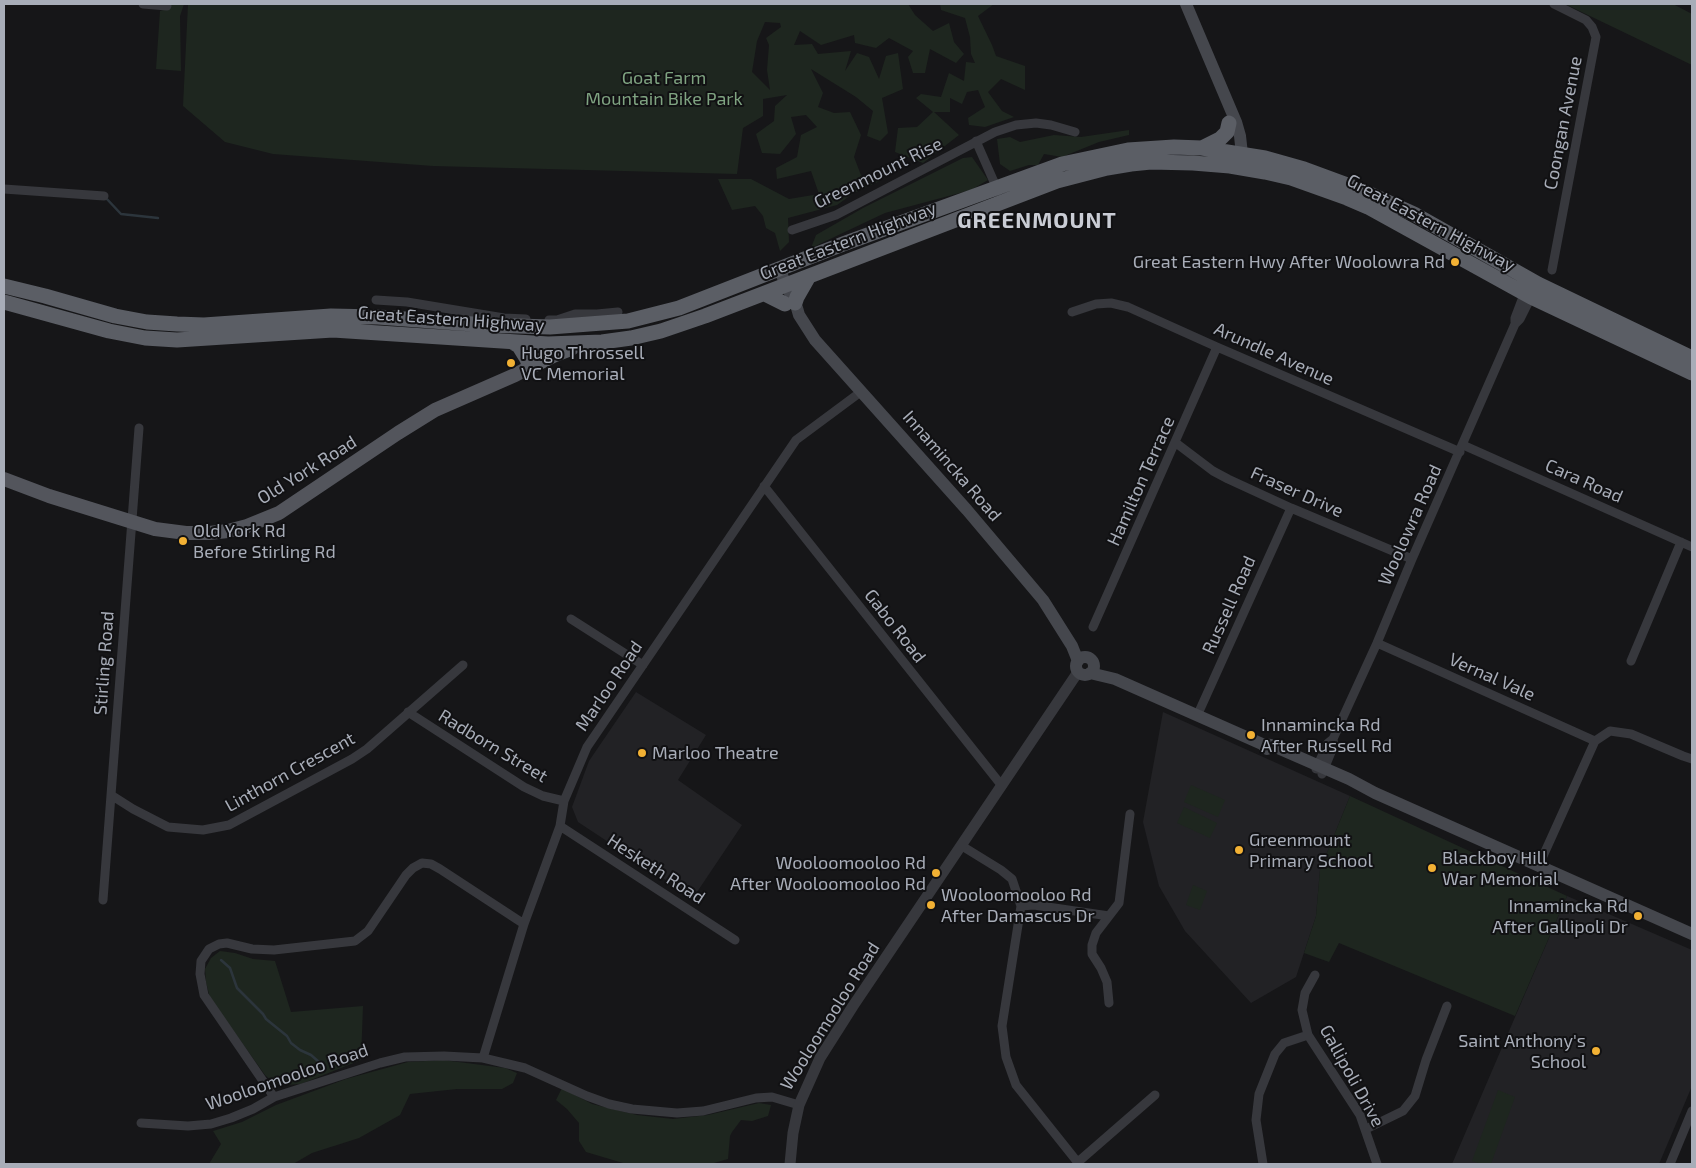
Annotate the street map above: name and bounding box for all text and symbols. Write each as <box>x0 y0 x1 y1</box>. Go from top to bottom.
street label: Coongan Avenue <box>1539 54 1587 192</box>
park label: Goat Farm Mountain Bike Park <box>585 67 743 110</box>
street label: Greenmount Rise <box>810 133 946 213</box>
street label: Great Eastern Highway <box>1343 170 1519 276</box>
street label: Great Eastern Highway <box>757 197 939 285</box>
district label: GREENMOUNT <box>956 208 1118 234</box>
place label: Great Eastern Hwy After Woolowra Rd <box>1133 251 1445 273</box>
marker: Great Eastern Hwy After Woolowra Rd <box>1449 256 1461 268</box>
street label: Great Eastern Highway <box>357 302 545 336</box>
street label: Arundle Avenue <box>1211 318 1337 390</box>
place label: Hugo Throssell VC Memorial <box>521 342 644 384</box>
marker: Hugo Throssell VC Memorial <box>505 357 517 369</box>
street label: Innamincka Road <box>898 406 1006 526</box>
street label: Hamilton Terrace <box>1103 413 1179 549</box>
street label: Old York Road <box>253 431 361 509</box>
street label: Cara Road <box>1542 454 1626 508</box>
street label: Woolowra Road <box>1374 461 1446 589</box>
street label: Fraser Drive <box>1247 462 1347 522</box>
place label: Old York Rd Before Stirling Rd <box>193 520 336 562</box>
marker: Old York Rd Before Stirling Rd <box>177 535 189 547</box>
street label: Russell Road <box>1198 552 1260 658</box>
street label: Gabo Road <box>860 585 930 667</box>
street label: Stirling Road <box>90 610 118 716</box>
street label: Marloo Road <box>571 637 647 735</box>
street label: Vernal Vale <box>1445 648 1539 706</box>
street label: Radborn Street <box>435 705 551 787</box>
place label: Innamincka Rd After Russell Rd <box>1261 714 1392 756</box>
street label: Linthorn Crescent <box>221 727 359 817</box>
marker: Innamincka Rd After Russell Rd <box>1245 729 1257 741</box>
place label: Marloo Theatre <box>652 742 779 764</box>
marker: Marloo Theatre <box>636 747 648 759</box>
street label: Hesketh Road <box>603 829 709 909</box>
place label: Greenmount Primary School <box>1249 829 1373 872</box>
marker: Greenmount Primary School <box>1233 844 1245 856</box>
place label: Blackboy Hill War Memorial <box>1442 847 1558 890</box>
place label: Wooloomooloo Rd After Wooloomooloo Rd <box>730 852 926 894</box>
marker: Blackboy Hill War Memorial <box>1426 862 1438 874</box>
marker: Wooloomooloo Rd After Wooloomooloo Rd <box>930 867 942 879</box>
place label: Wooloomooloo Rd After Damascus Dr <box>941 884 1095 926</box>
place label: Innamincka Rd After Gallipoli Dr <box>1492 895 1628 938</box>
marker: Wooloomooloo Rd After Damascus Dr <box>925 899 937 911</box>
marker: Innamincka Rd After Gallipoli Dr <box>1632 910 1644 922</box>
street label: Wooloomooloo Road <box>776 938 884 1094</box>
street label: Gallipoli Drive <box>1315 1021 1389 1131</box>
place label: Saint Anthony's School <box>1458 1030 1586 1072</box>
street label: Wooloomooloo Road <box>203 1039 371 1115</box>
marker: Saint Anthony's School <box>1590 1045 1602 1057</box>

